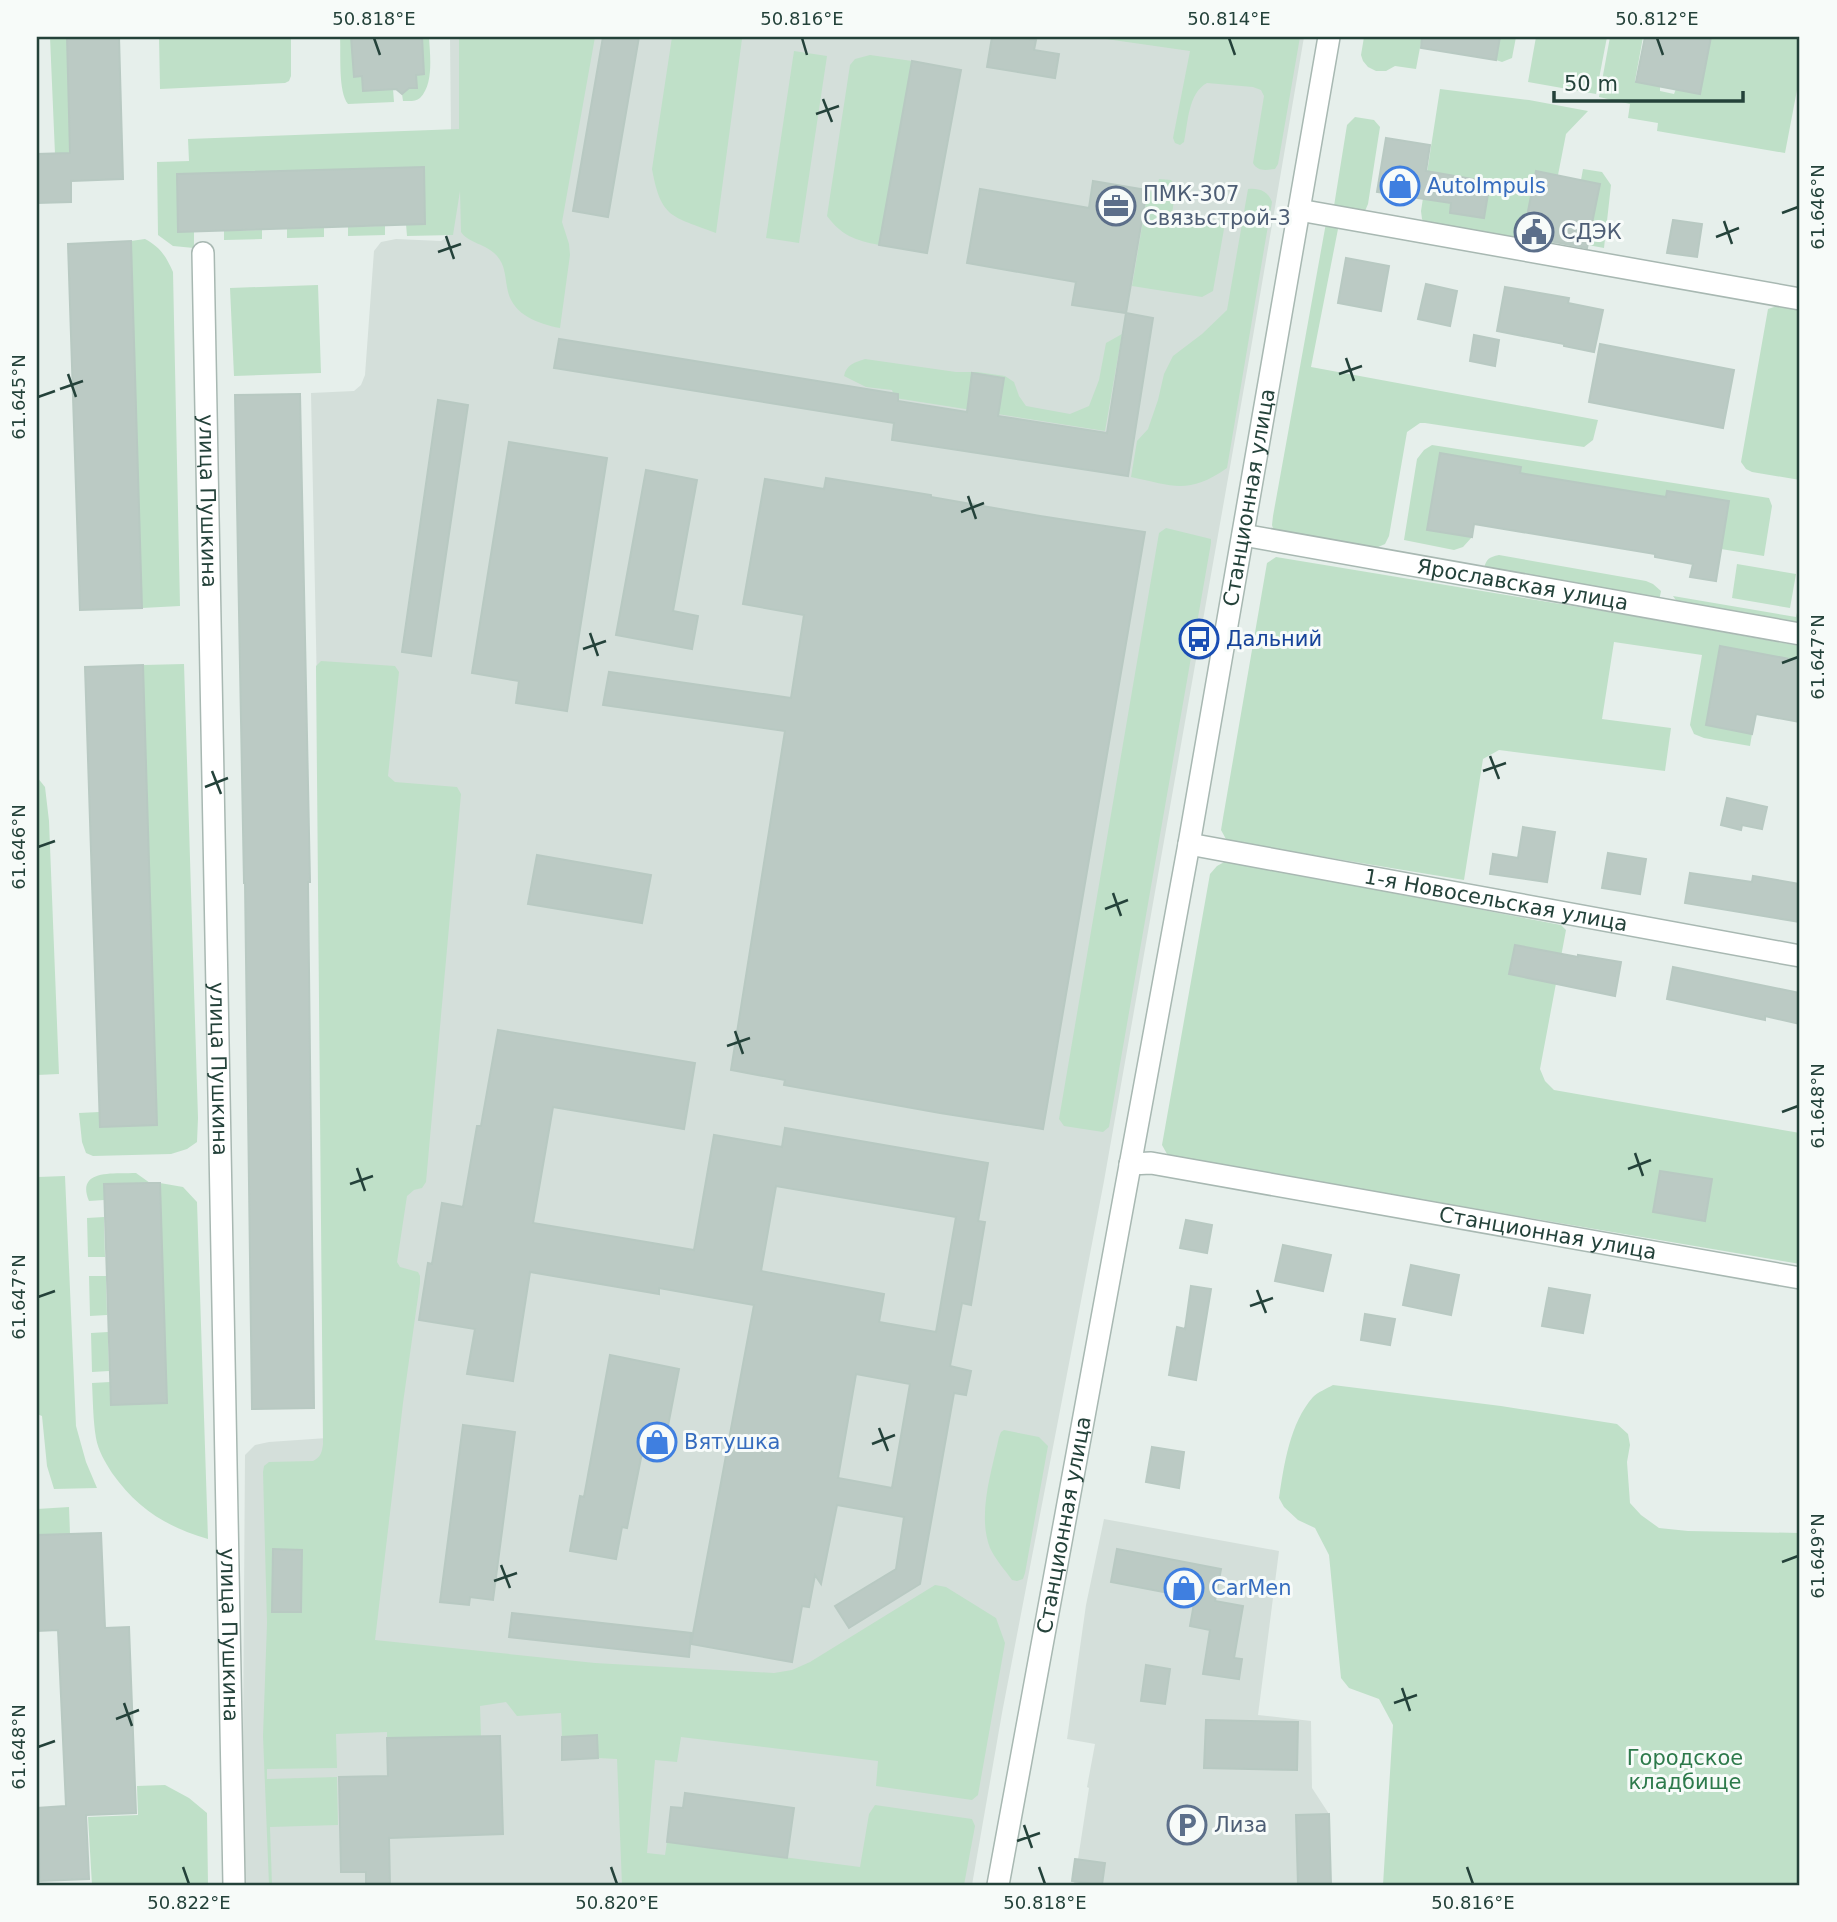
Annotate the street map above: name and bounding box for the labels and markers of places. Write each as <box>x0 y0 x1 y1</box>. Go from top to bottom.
shop icon: AutoImpuls <box>1379 165 1421 207</box>
place label: AutoImpuls <box>1427 174 1546 198</box>
place label: ПМК-307 Связьстрой-3 <box>1143 182 1291 230</box>
office icon: ПМК-307 Связьстрой-3 <box>1095 185 1137 227</box>
public building icon: СДЭК <box>1513 211 1555 253</box>
place label: СДЭК <box>1561 220 1622 244</box>
bus stop icon: Дальний <box>1178 618 1220 660</box>
place label: Дальний <box>1226 627 1322 651</box>
shop icon: Вятушка <box>636 1421 678 1463</box>
place label: Вятушка <box>684 1430 780 1454</box>
shop icon: CarMen <box>1163 1567 1205 1609</box>
place label: CarMen <box>1211 1576 1292 1600</box>
parking icon: Лиза <box>1166 1804 1208 1846</box>
place label: Лиза <box>1214 1813 1267 1837</box>

